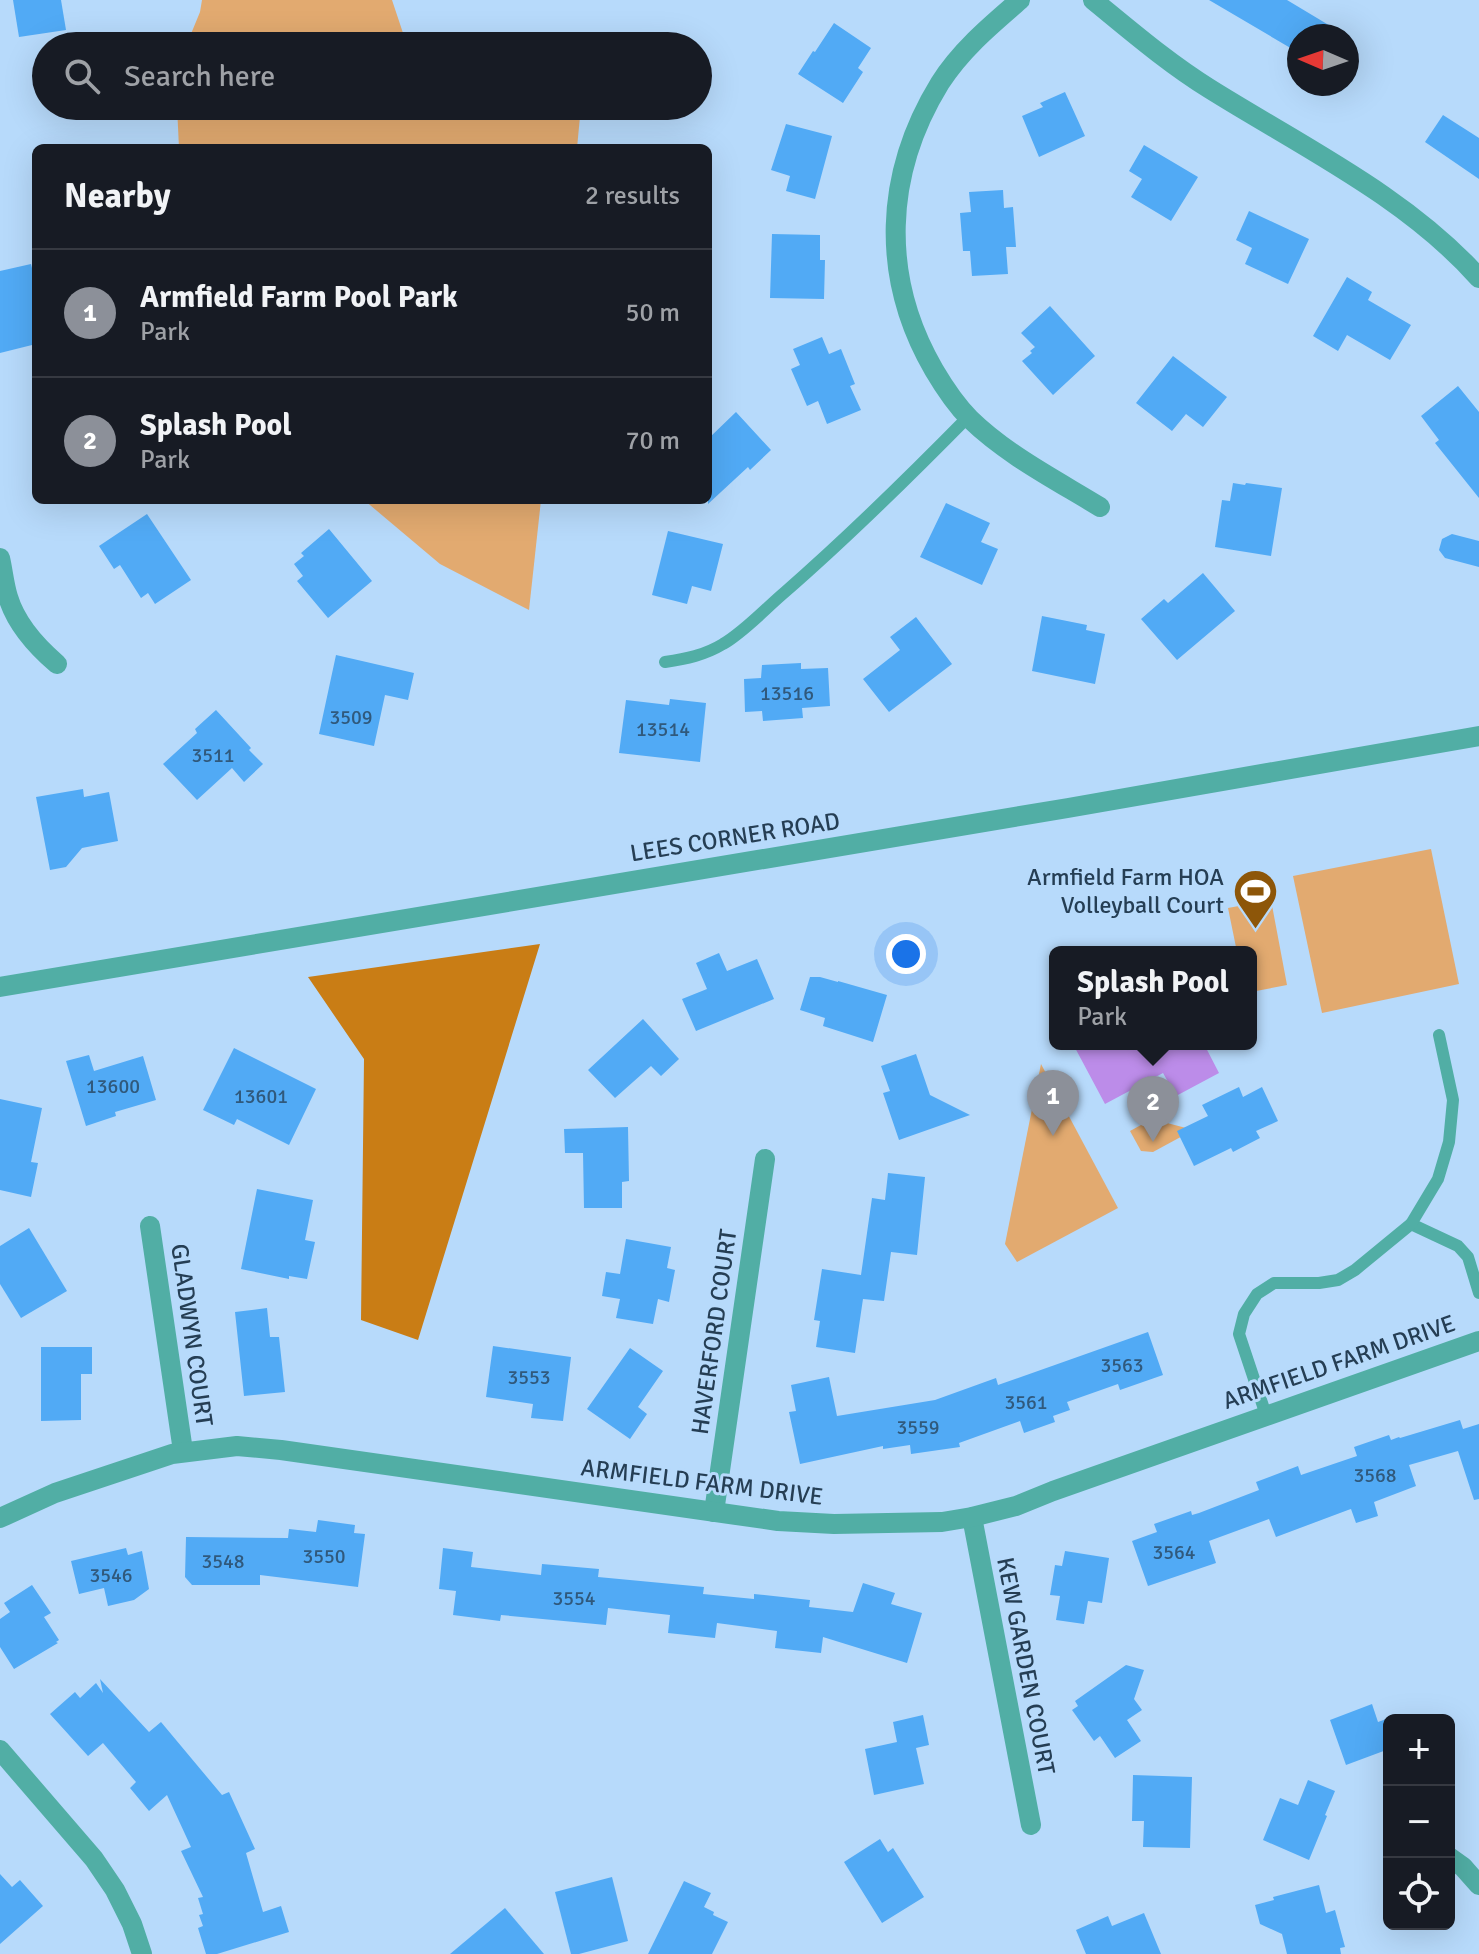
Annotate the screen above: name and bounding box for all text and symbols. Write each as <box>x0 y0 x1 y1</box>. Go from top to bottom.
north arrow <box>1287 24 1359 96</box>
search box <box>32 32 712 120</box>
icon: search <box>60 54 104 98</box>
text: Search here <box>124 58 275 95</box>
text: Nearby <box>64 175 171 217</box>
text: 2 results <box>585 180 680 212</box>
text: Armfield Farm Pool Park <box>140 279 458 316</box>
text: 1 <box>83 297 97 329</box>
text: 50 m <box>625 297 680 329</box>
text: Park <box>140 316 190 348</box>
text: Splash Pool <box>140 407 292 444</box>
text: 2 <box>83 425 97 457</box>
text: 70 m <box>625 425 680 457</box>
text: Park <box>140 444 190 476</box>
house number: 13516 <box>760 681 814 706</box>
house number: 3509 <box>329 705 373 730</box>
house number: 13514 <box>636 717 690 742</box>
house number: 3511 <box>191 743 235 768</box>
street label: LEES CORNER ROAD <box>628 806 842 868</box>
place label: Armfield Farm HOA Volleyball Court <box>1027 862 1224 920</box>
sports icon: Armfield Farm HOA Volleyball Court <box>1231 867 1279 930</box>
your location <box>886 934 926 974</box>
popup <box>1049 946 1257 1050</box>
text: Splash Pool <box>1077 964 1229 1001</box>
text: Park <box>1077 1001 1127 1033</box>
pin: 1 <box>1027 1070 1079 1136</box>
house number: 13600 <box>86 1074 140 1099</box>
pin: 2 <box>1127 1076 1179 1142</box>
house number: 13601 <box>234 1084 288 1109</box>
street label: HAVERFORD COURT <box>685 1227 743 1437</box>
street label: GLADWYN COURT <box>164 1242 220 1428</box>
street label: ARMFIELD FARM DRIVE <box>1219 1308 1459 1416</box>
house number: 3563 <box>1100 1353 1144 1378</box>
house number: 3553 <box>507 1365 551 1390</box>
house number: 3561 <box>1004 1390 1048 1415</box>
house number: 3559 <box>896 1415 940 1440</box>
street label: ARMFIELD FARM DRIVE <box>579 1452 825 1512</box>
house number: 3568 <box>1353 1463 1397 1488</box>
house number: 3564 <box>1152 1540 1196 1565</box>
house number: 3550 <box>302 1544 346 1569</box>
house number: 3548 <box>201 1549 245 1574</box>
street label: KEW GARDEN COURT <box>990 1555 1062 1777</box>
house number: 3546 <box>89 1563 133 1588</box>
house number: 3554 <box>552 1586 596 1611</box>
map controls <box>1383 1714 1455 1930</box>
button: + <box>1383 1714 1455 1786</box>
button: − <box>1383 1786 1455 1858</box>
button: locate <box>1383 1858 1455 1930</box>

